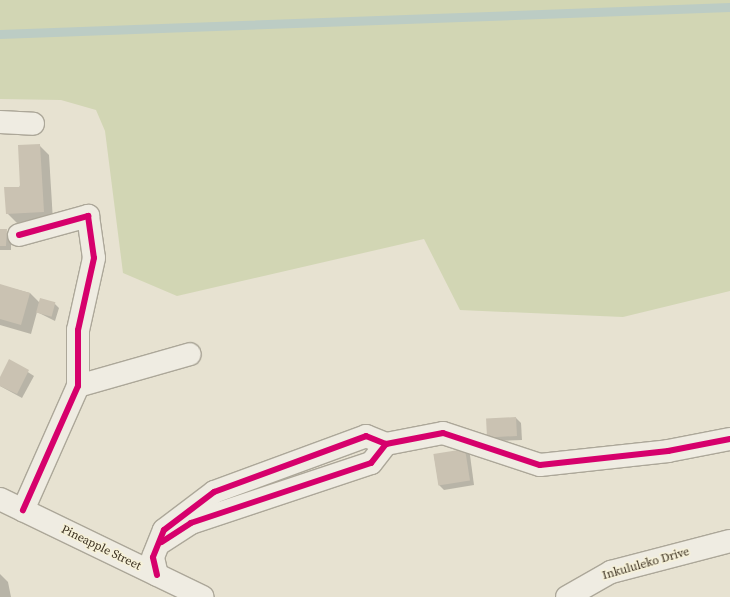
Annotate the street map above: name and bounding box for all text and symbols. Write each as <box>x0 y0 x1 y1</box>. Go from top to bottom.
street label: Pineapple Street <box>59 522 143 574</box>
street label: Inkululeko Drive <box>601 545 691 583</box>

